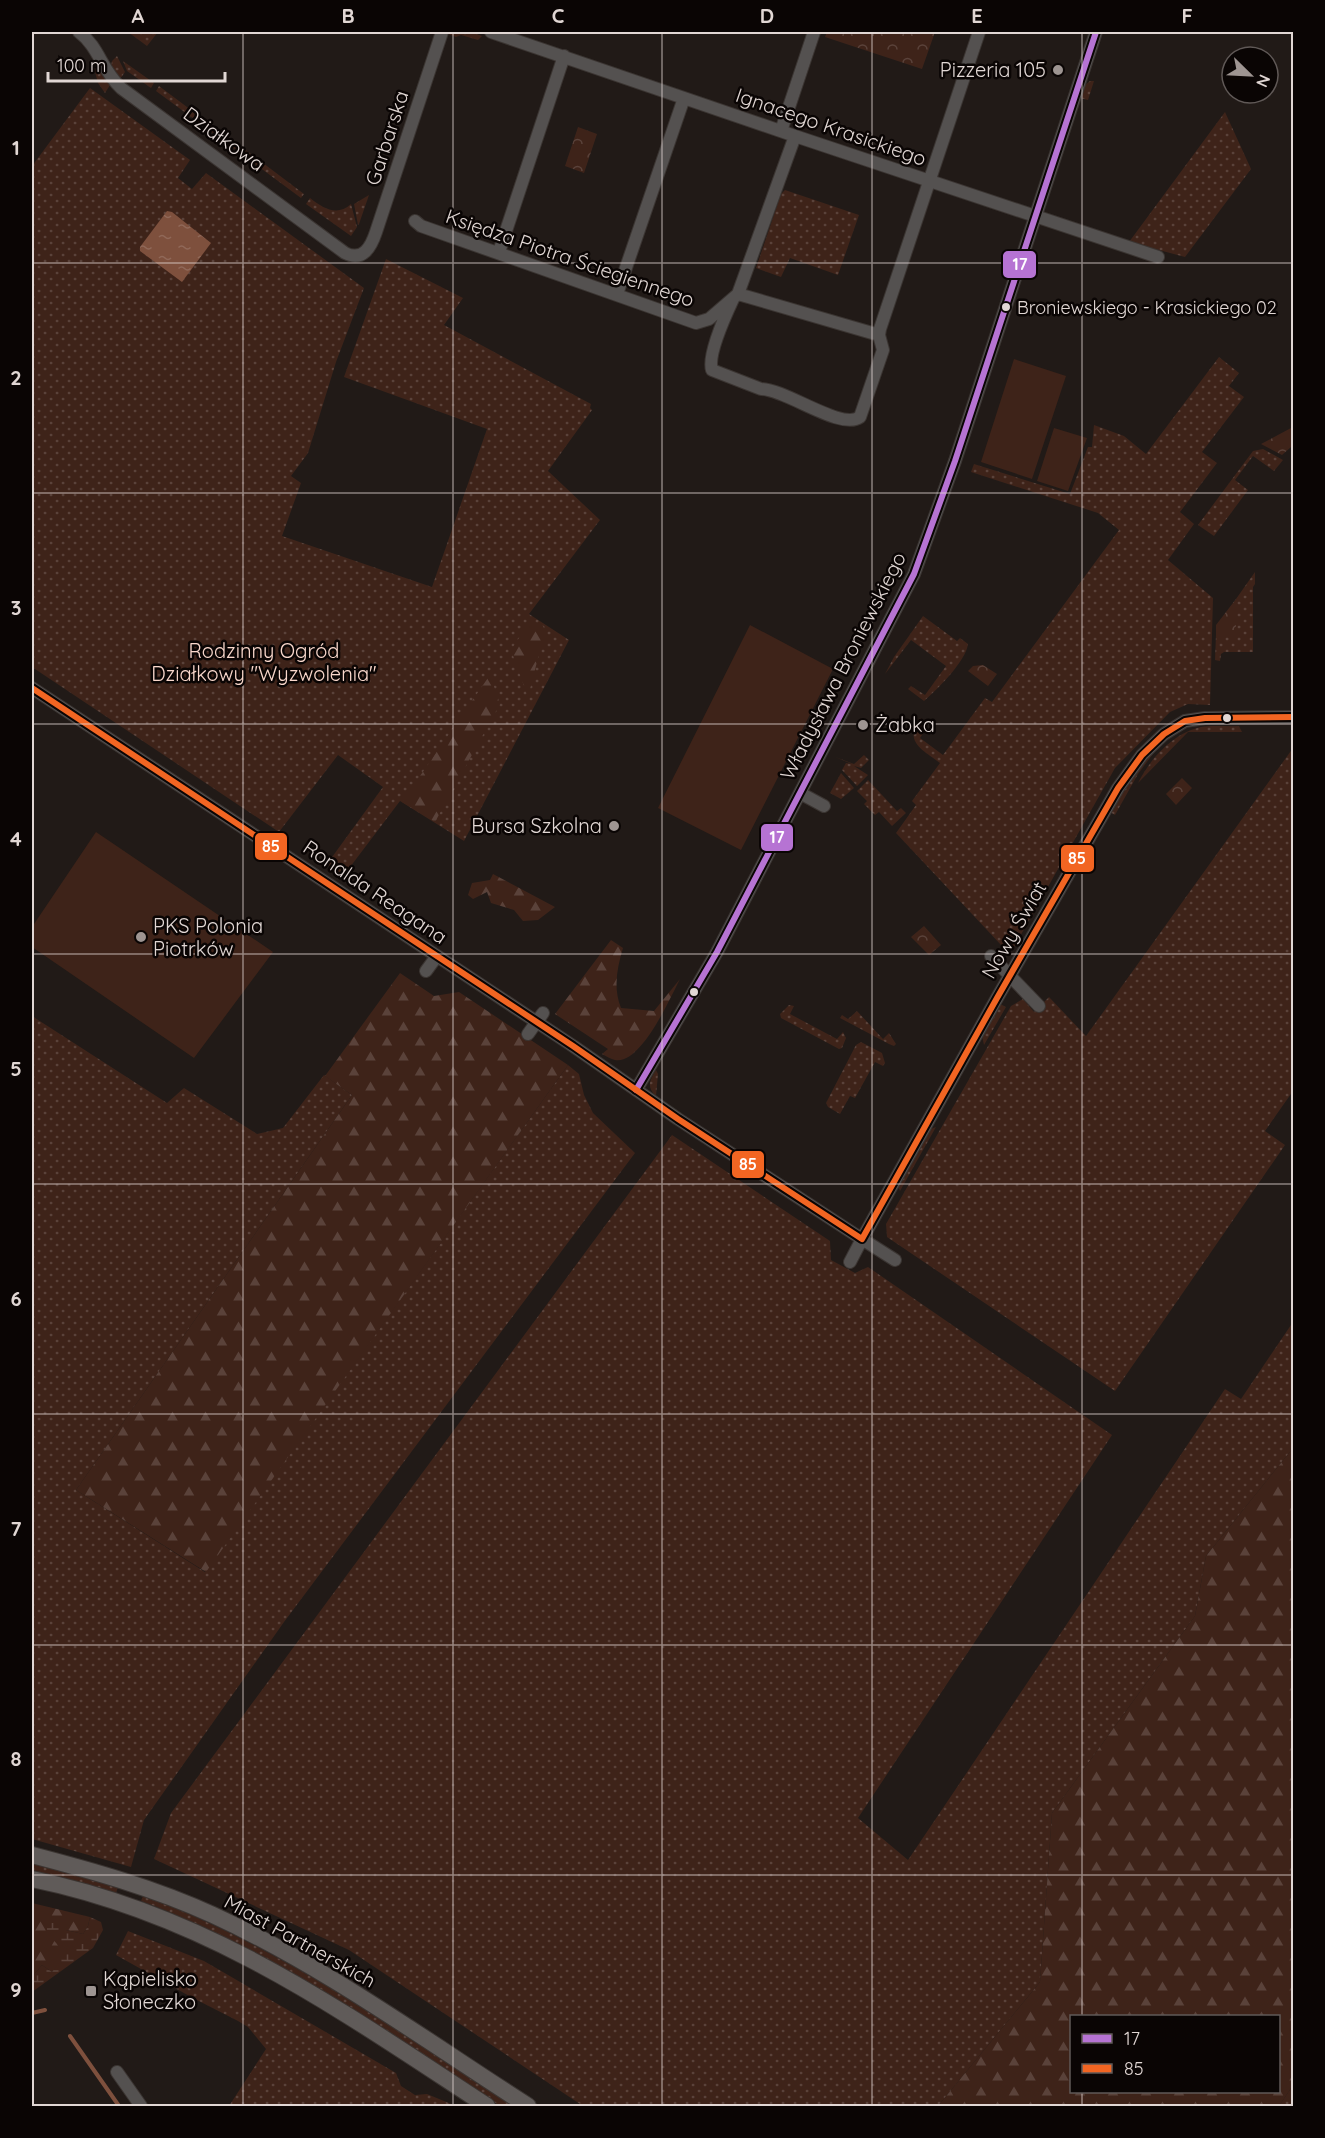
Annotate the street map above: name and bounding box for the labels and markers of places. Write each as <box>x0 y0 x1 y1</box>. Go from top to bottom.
place label: Pizzeria 105 <box>940 57 1046 82</box>
marker: Pizzeria 105 <box>1051 63 1065 77</box>
place label: Broniewskiego - Krasickiego 02 <box>1017 296 1277 319</box>
marker: Broniewskiego - Krasickiego 02 <box>1000 301 1012 313</box>
place label: Żabka <box>875 712 935 737</box>
unlabelled marker <box>1221 712 1233 724</box>
marker: Żabka <box>856 718 870 732</box>
place label: Bursa Szkolna <box>471 813 602 838</box>
marker: Bursa Szkolna <box>607 819 621 833</box>
place label: PKS Polonia Piotrków <box>153 913 263 961</box>
marker: PKS Polonia Piotrków <box>134 930 148 944</box>
unlabelled marker <box>688 986 700 998</box>
place label: Kąpielisko Słoneczko <box>103 1966 197 2014</box>
marker: Kąpielisko Słoneczko <box>84 1984 98 1998</box>

